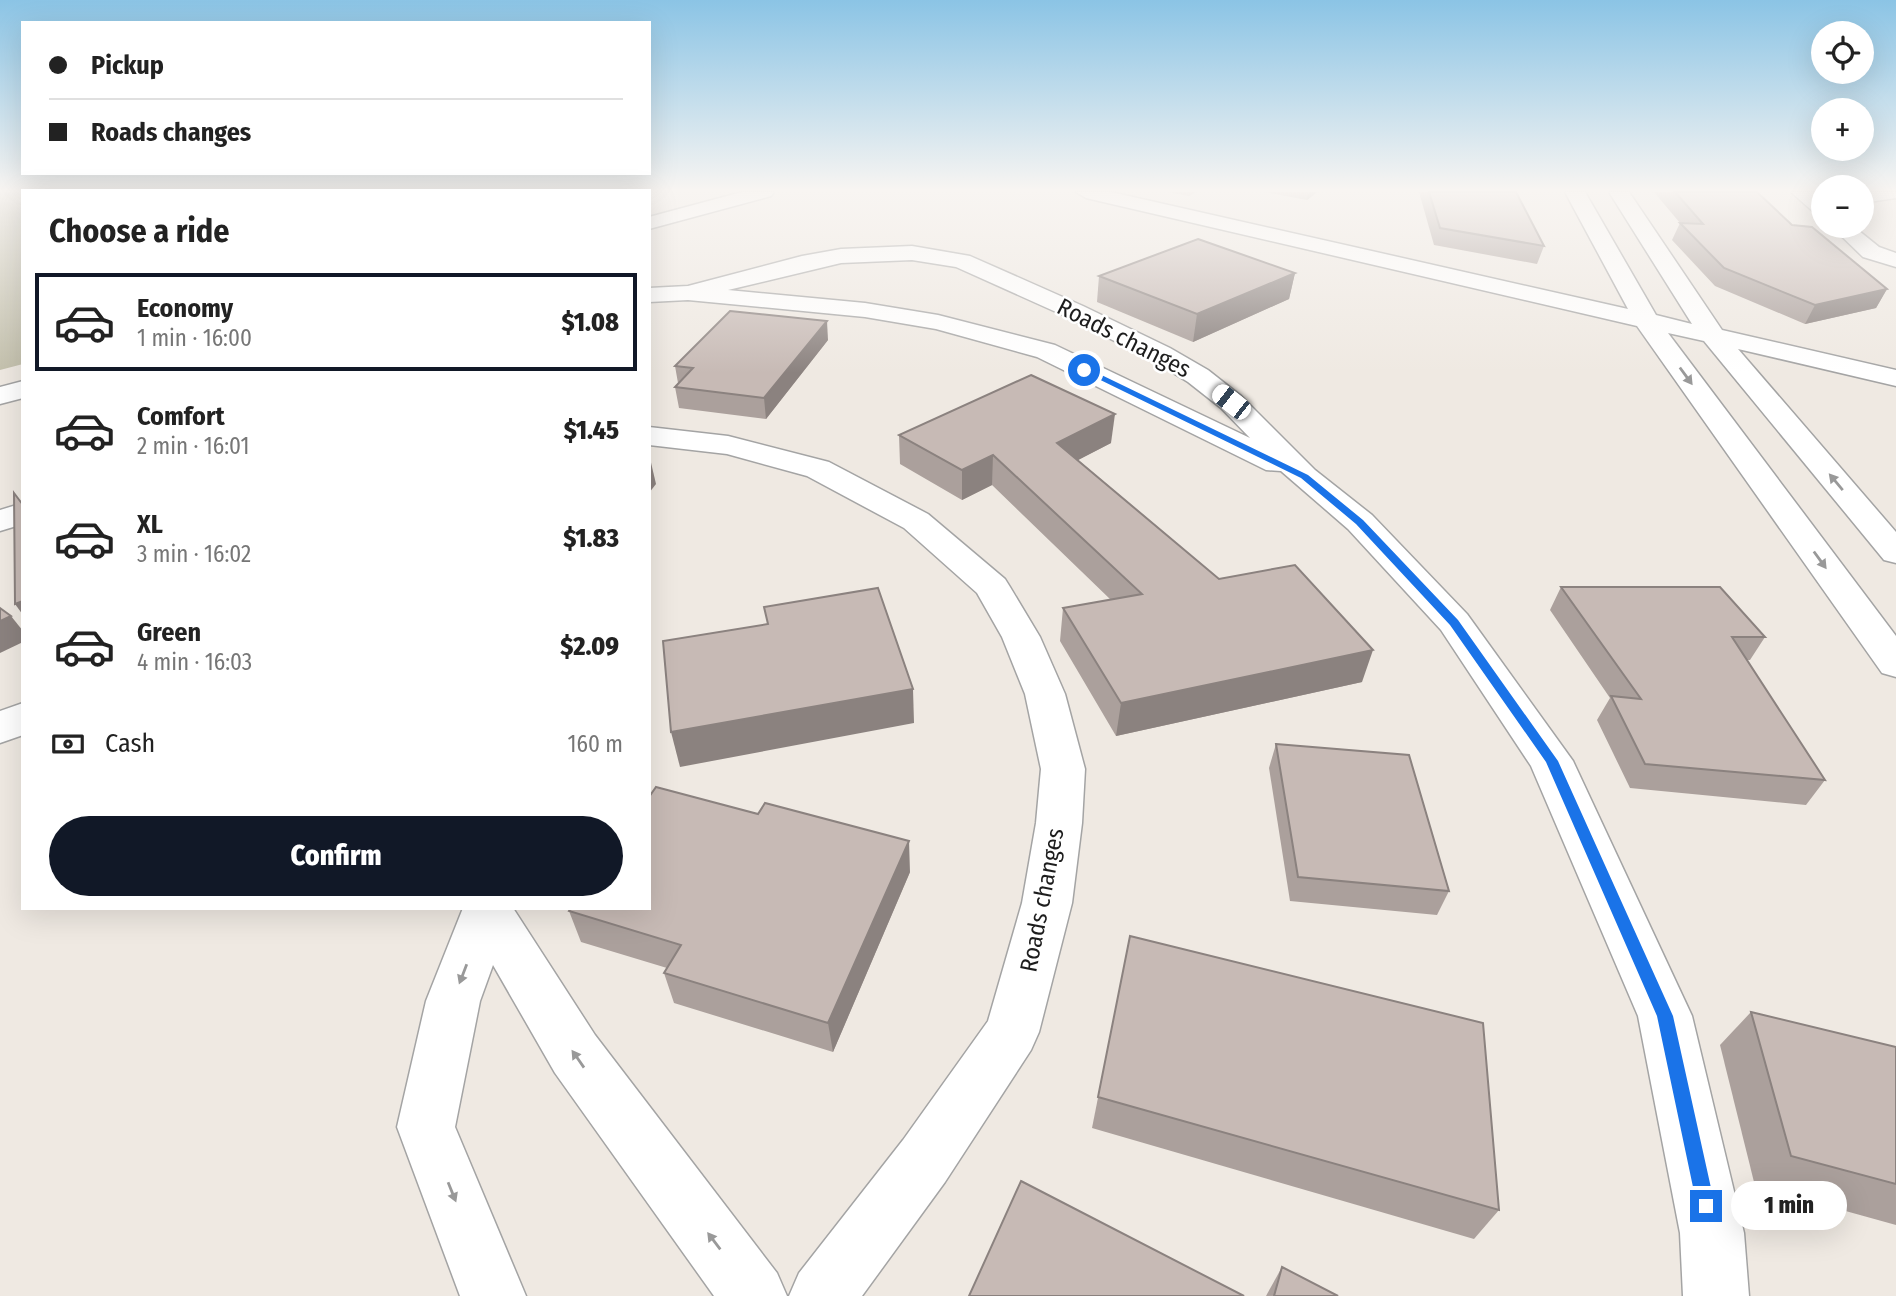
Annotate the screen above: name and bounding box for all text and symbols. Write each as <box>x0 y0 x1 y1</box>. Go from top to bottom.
map controls <box>1811 21 1874 238</box>
button: locate <box>1811 21 1874 84</box>
text: Pickup <box>91 50 164 81</box>
button: + <box>1811 98 1874 161</box>
text: Roads changes <box>91 117 251 148</box>
button: − <box>1811 175 1874 238</box>
text: Choose a ride <box>49 212 230 250</box>
icon: car <box>53 291 116 354</box>
street label: Roads changes <box>1053 292 1195 384</box>
text: Economy <box>137 293 233 324</box>
text: $1.08 <box>562 307 619 338</box>
text: 1 min · 16:00 <box>137 324 252 352</box>
route start <box>1068 354 1100 386</box>
one-way arrow <box>1679 366 1693 385</box>
car <box>1208 381 1255 423</box>
icon: car <box>53 399 116 462</box>
text: Comfort <box>137 401 225 432</box>
text: $1.45 <box>564 415 619 446</box>
text: 2 min · 16:01 <box>137 432 249 460</box>
one-way arrow <box>1829 474 1844 491</box>
icon: car <box>53 507 116 570</box>
text: XL <box>137 509 163 540</box>
text: $1.83 <box>563 523 619 554</box>
text: 3 min · 16:02 <box>137 540 251 568</box>
one-way arrow <box>1813 550 1827 569</box>
icon: car <box>53 615 116 678</box>
text: Green <box>137 617 201 648</box>
text: $2.09 <box>560 631 619 662</box>
text: 4 min · 16:03 <box>137 648 252 676</box>
icon: cash <box>49 725 87 763</box>
text: Cash <box>105 728 155 759</box>
text: 160 m <box>568 730 623 758</box>
button: Confirm <box>49 816 623 896</box>
street label: Roads changes <box>1014 826 1070 974</box>
one-way arrow <box>457 963 468 984</box>
one-way arrow <box>571 1050 585 1068</box>
one-way arrow <box>446 1181 457 1202</box>
callout: 1 min <box>1730 1182 1846 1230</box>
route end <box>1690 1190 1722 1222</box>
text: 1 min <box>1764 1191 1814 1219</box>
one-way arrow <box>707 1232 721 1250</box>

